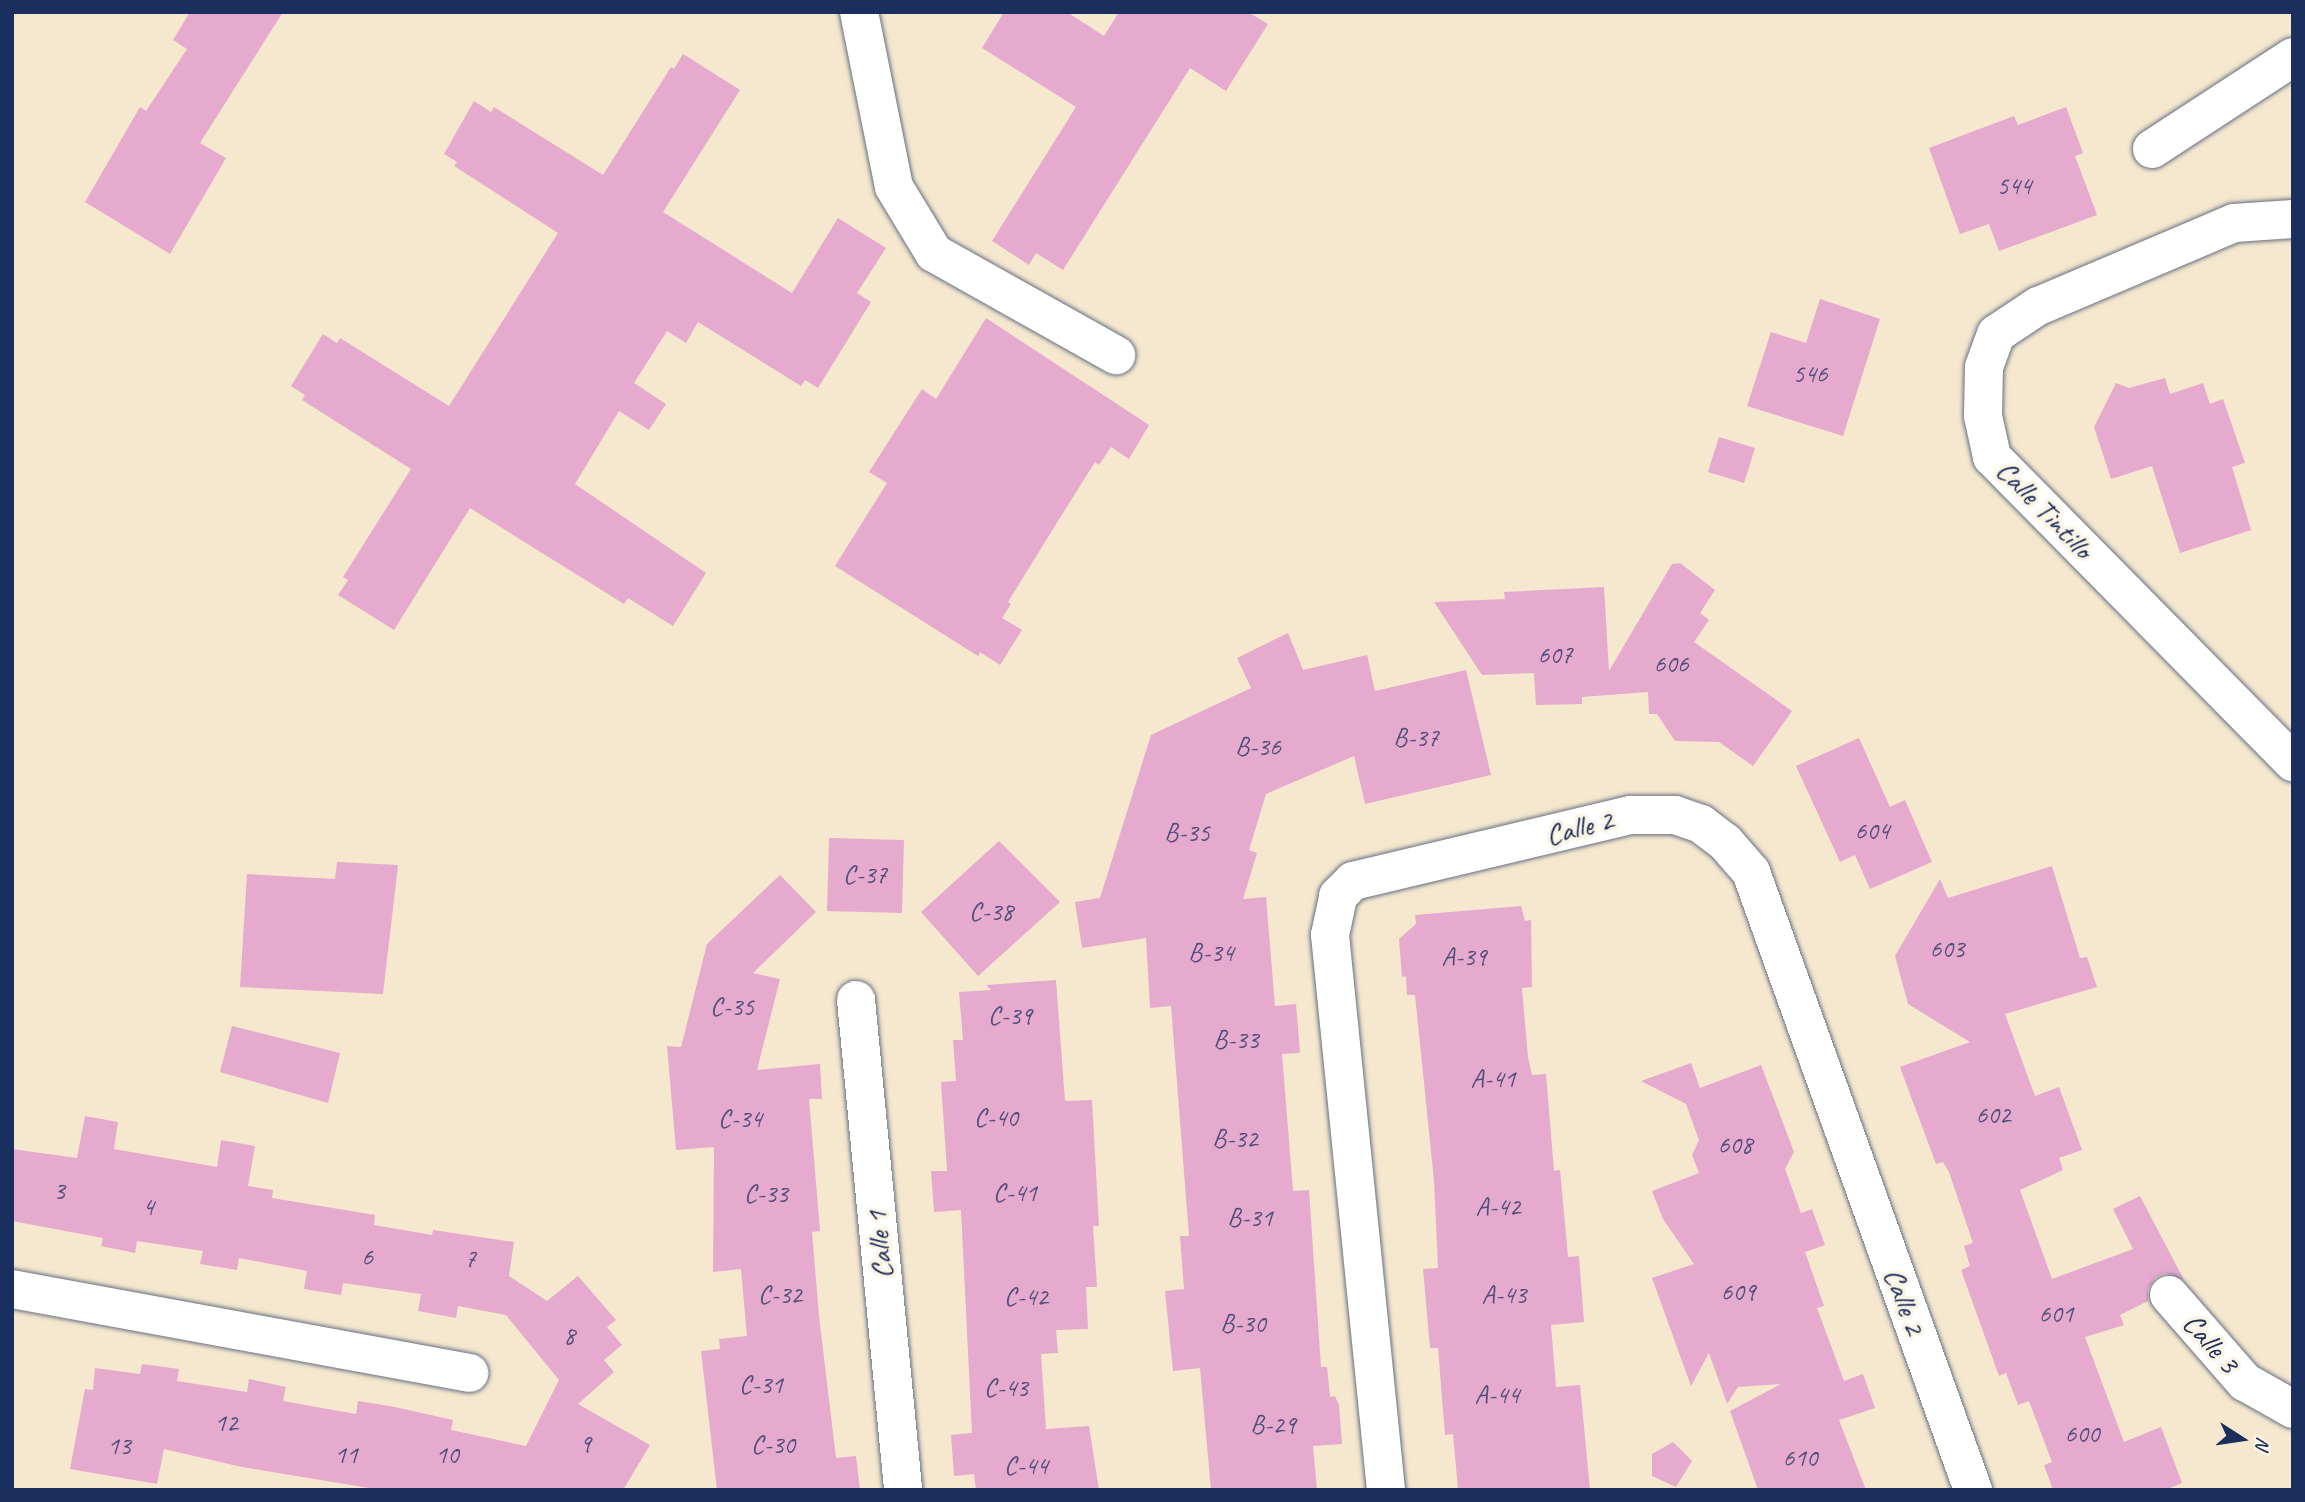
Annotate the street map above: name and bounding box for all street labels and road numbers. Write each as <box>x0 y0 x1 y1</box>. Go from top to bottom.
street label: Calle Tintillo <box>1989 452 2101 566</box>
street label: Calle 2 <box>1542 801 1616 853</box>
street label: Calle 1 <box>858 1210 900 1280</box>
street label: Calle 2 <box>1876 1263 1934 1339</box>
street label: Calle 3 <box>2175 1306 2247 1380</box>

